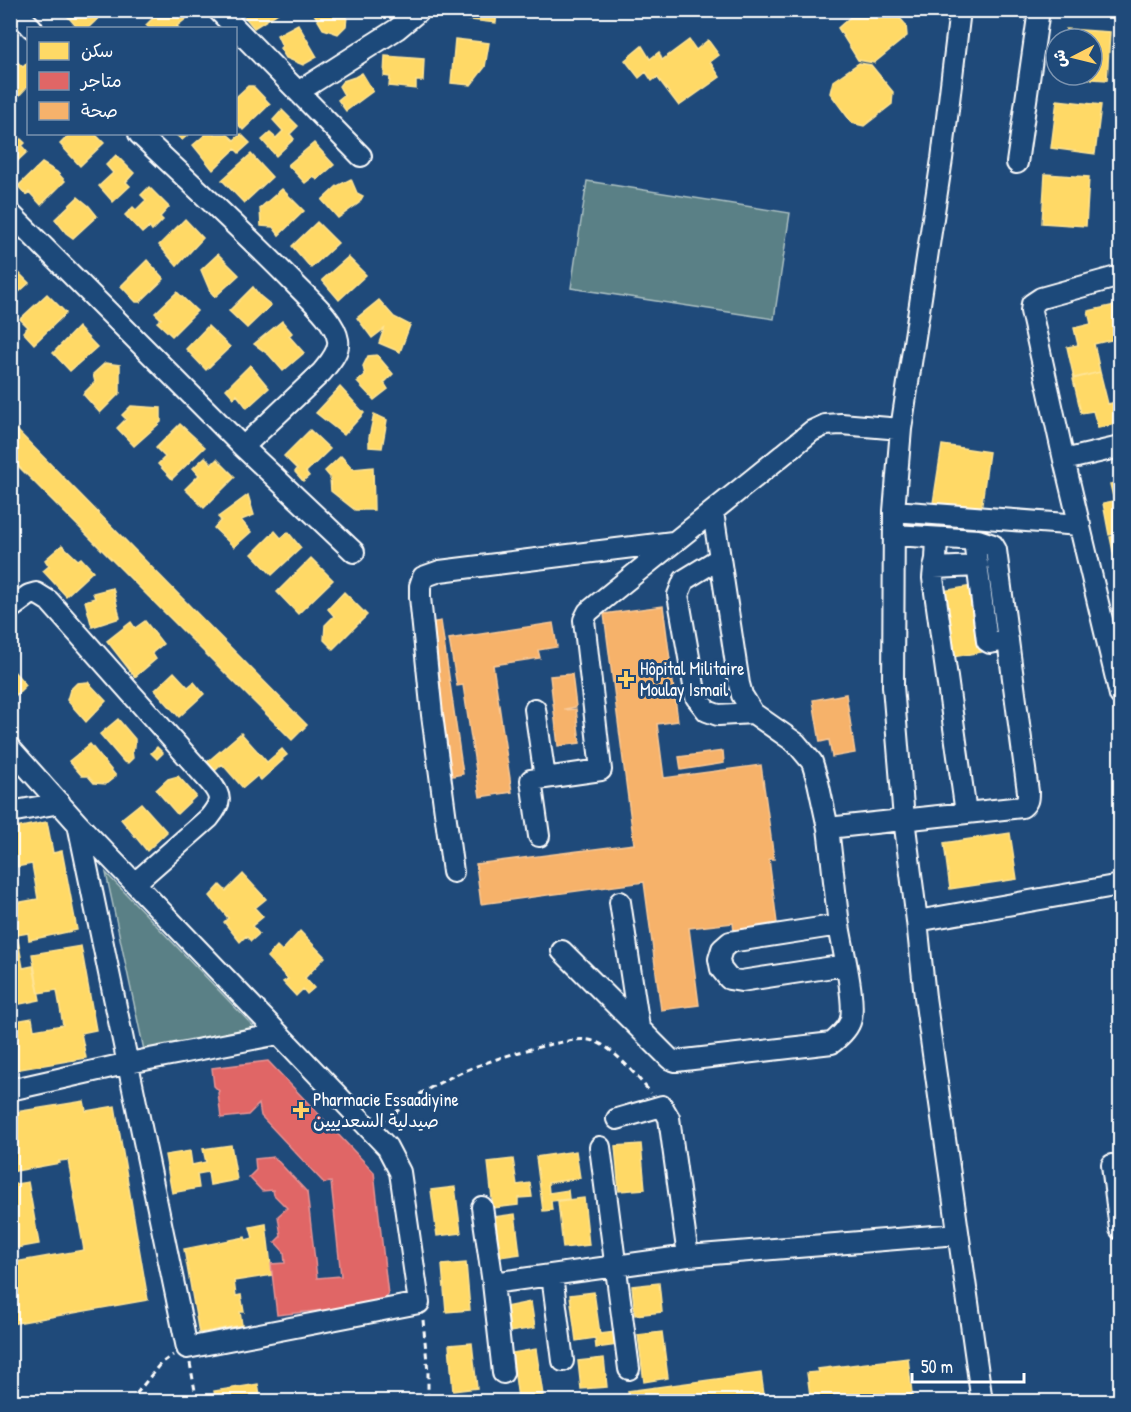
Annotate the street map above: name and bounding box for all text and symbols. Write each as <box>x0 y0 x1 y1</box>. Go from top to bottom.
legend <box>27 27 237 135</box>
north arrow <box>1044 27 1104 87</box>
text: سكن <box>81 38 113 63</box>
text: ش <box>1047 49 1071 69</box>
text: متاجر <box>79 68 122 93</box>
text: صحة <box>81 98 118 123</box>
place label: Hôpital Militaire Moulay Ismail <box>640 656 745 702</box>
marker: Hôpital Militaire Moulay Ismail <box>617 670 635 688</box>
place label: Pharmacie Essaadiyine صيدلية السعدييين <box>313 1087 459 1133</box>
marker: Pharmacie Essaadiyine صيدلية السعدييين <box>294 1103 308 1117</box>
scale bar <box>912 1346 1024 1384</box>
text: 50 m <box>921 1354 953 1379</box>

